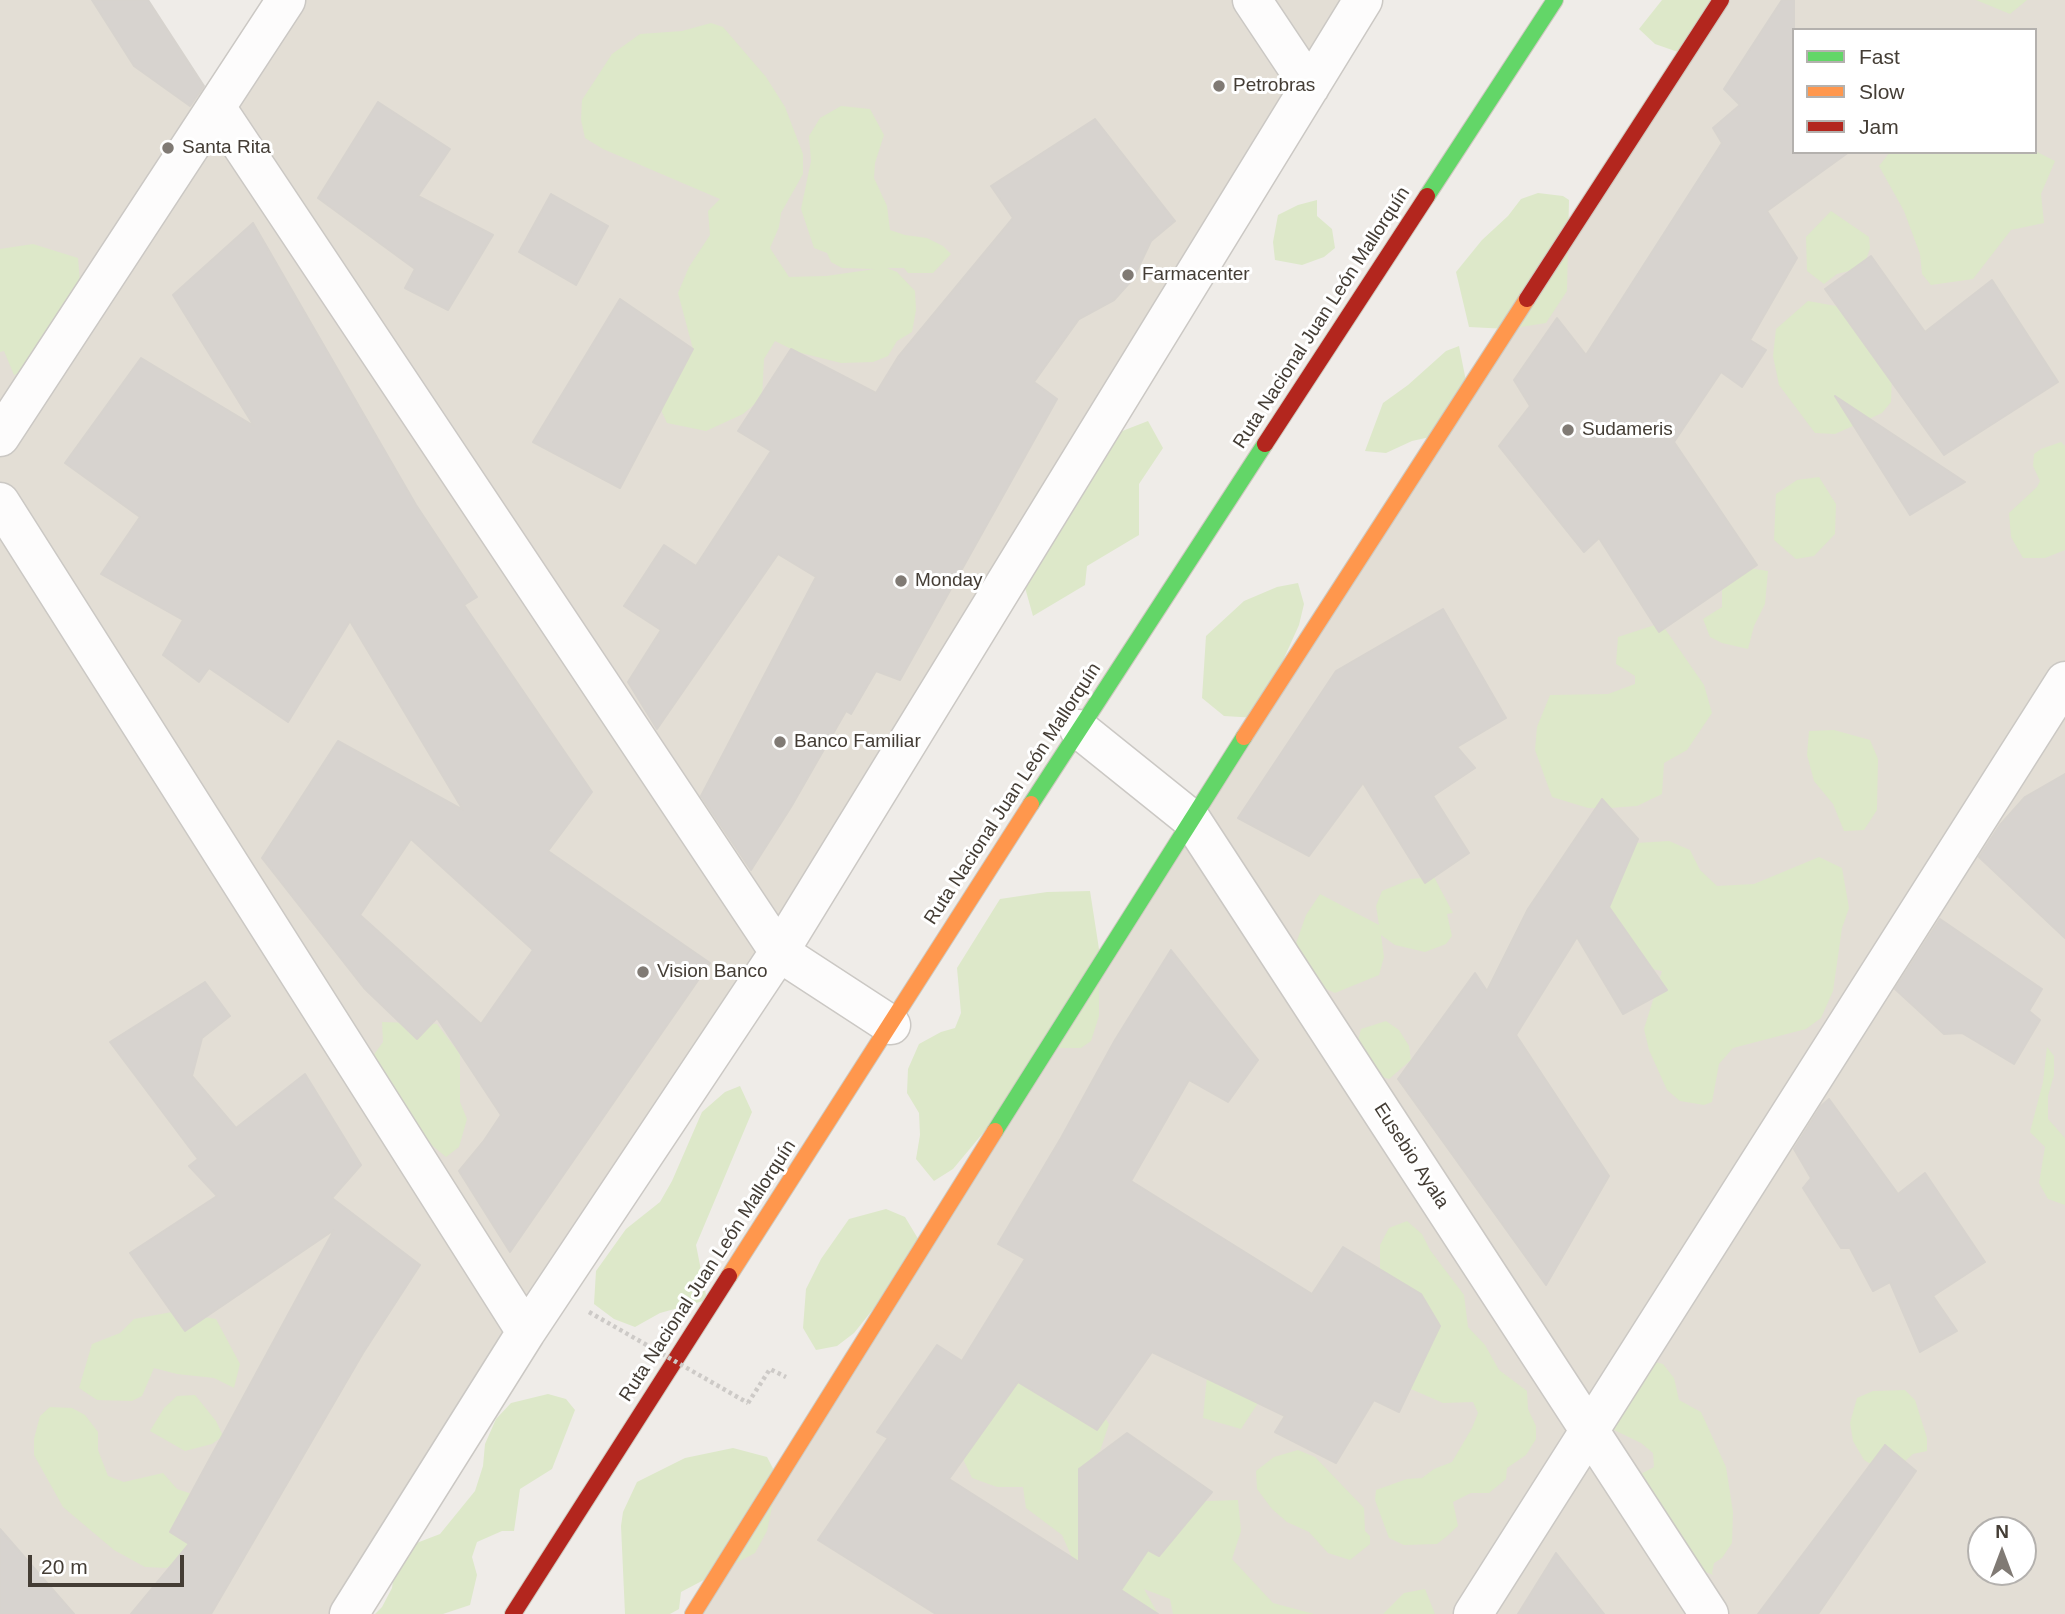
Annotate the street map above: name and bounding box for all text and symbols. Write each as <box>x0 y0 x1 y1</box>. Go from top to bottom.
legend <box>1792 28 2037 154</box>
text: Fast <box>1859 45 1900 68</box>
place label: Petrobras <box>1233 75 1315 97</box>
marker: Petrobras <box>1211 78 1227 94</box>
text: Slow <box>1859 80 1905 103</box>
text: Jam <box>1859 115 1899 138</box>
place label: Santa Rita <box>182 137 271 159</box>
marker: Santa Rita <box>160 140 176 156</box>
street label: Ruta Nacional Juan León Mallorquín <box>1229 183 1415 453</box>
place label: Farmacenter <box>1142 264 1250 286</box>
marker: Farmacenter <box>1120 267 1136 283</box>
place label: Sudameris <box>1582 419 1673 441</box>
marker: Sudameris <box>1560 422 1576 438</box>
place label: Monday <box>915 570 983 592</box>
marker: Monday <box>893 573 909 589</box>
street label: Ruta Nacional Juan León Mallorquín <box>920 659 1106 929</box>
place label: Banco Familiar <box>794 731 921 753</box>
marker: Banco Familiar <box>772 734 788 750</box>
place label: Vision Banco <box>657 961 768 983</box>
marker: Vision Banco <box>635 964 651 980</box>
street label: Eusebio Ayala <box>1368 1099 1454 1213</box>
street label: Ruta Nacional Juan León Mallorquín <box>615 1136 801 1406</box>
north arrow <box>1967 1516 2037 1586</box>
text: N <box>1995 1521 2009 1542</box>
scale bar <box>32 1540 187 1584</box>
text: 20 m <box>41 1555 88 1578</box>

